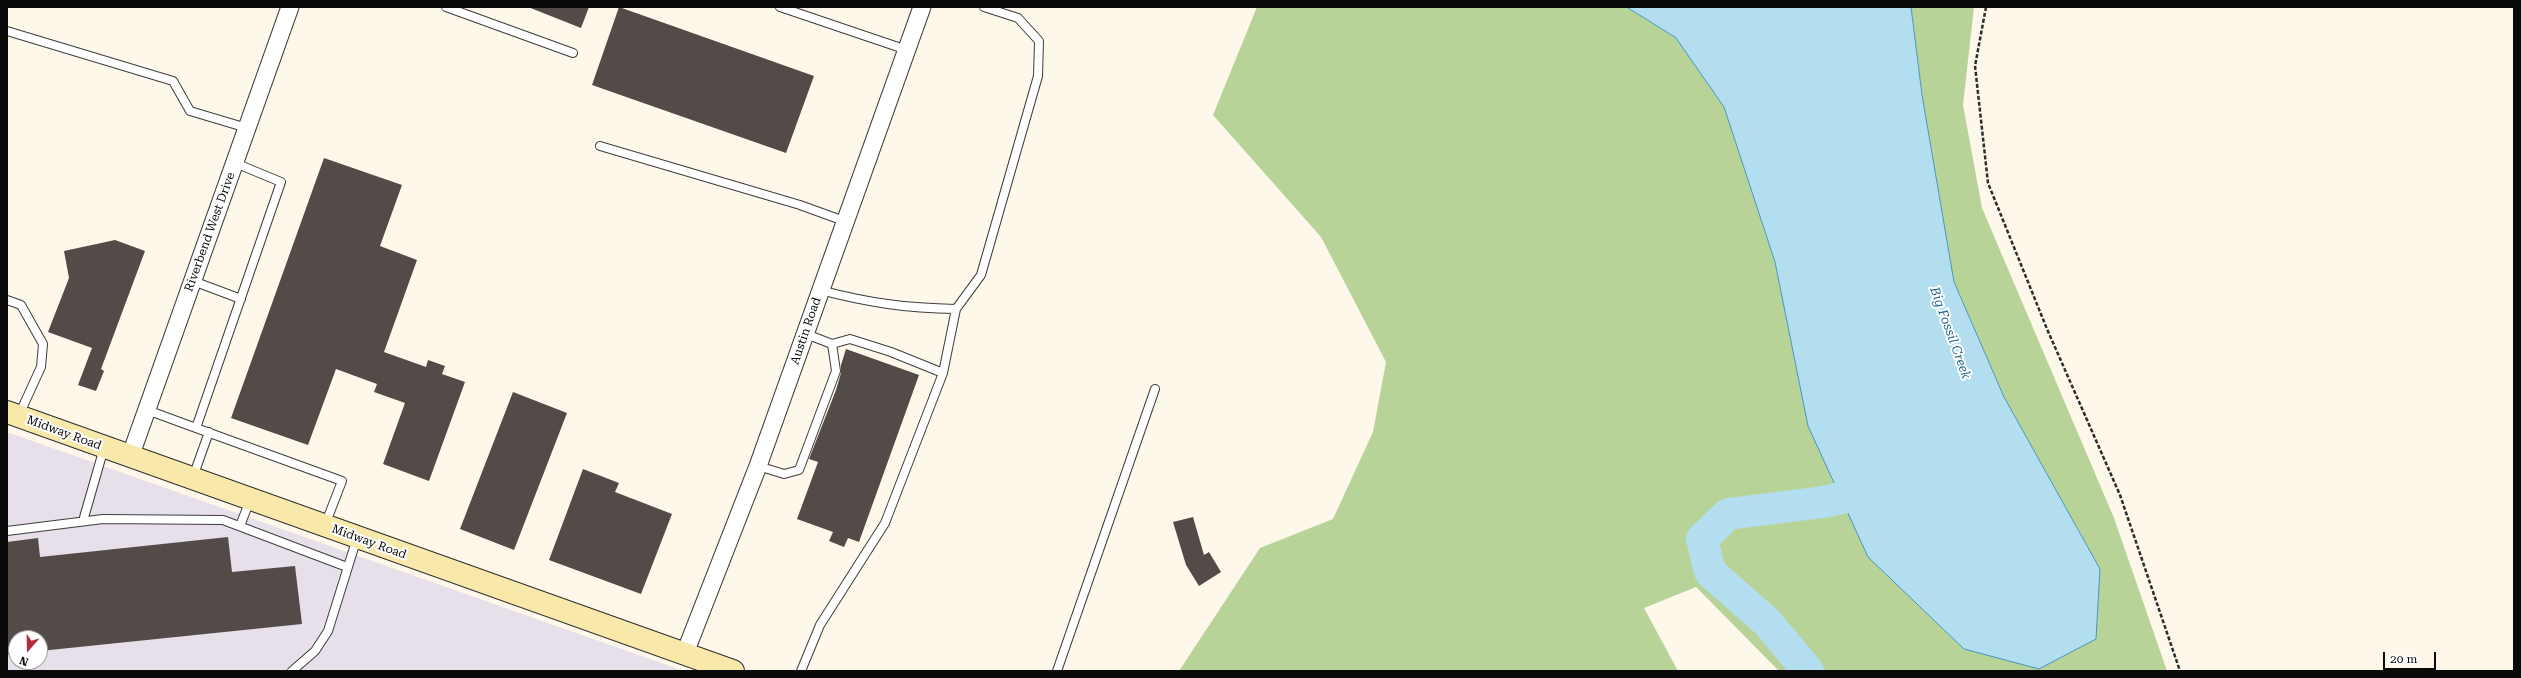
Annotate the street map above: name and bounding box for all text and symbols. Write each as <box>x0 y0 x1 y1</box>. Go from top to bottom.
street label: Riverbend West Drive <box>182 170 238 294</box>
water label: Big Fossil Creek <box>1926 285 1974 381</box>
street label: Austin Road <box>788 296 824 366</box>
street label: Midway Road <box>25 413 103 453</box>
street label: Midway Road <box>330 522 408 562</box>
north arrow <box>8 630 48 670</box>
scale bar <box>2385 644 2438 670</box>
text: 20 m <box>2390 652 2417 666</box>
text: N <box>18 653 30 668</box>

